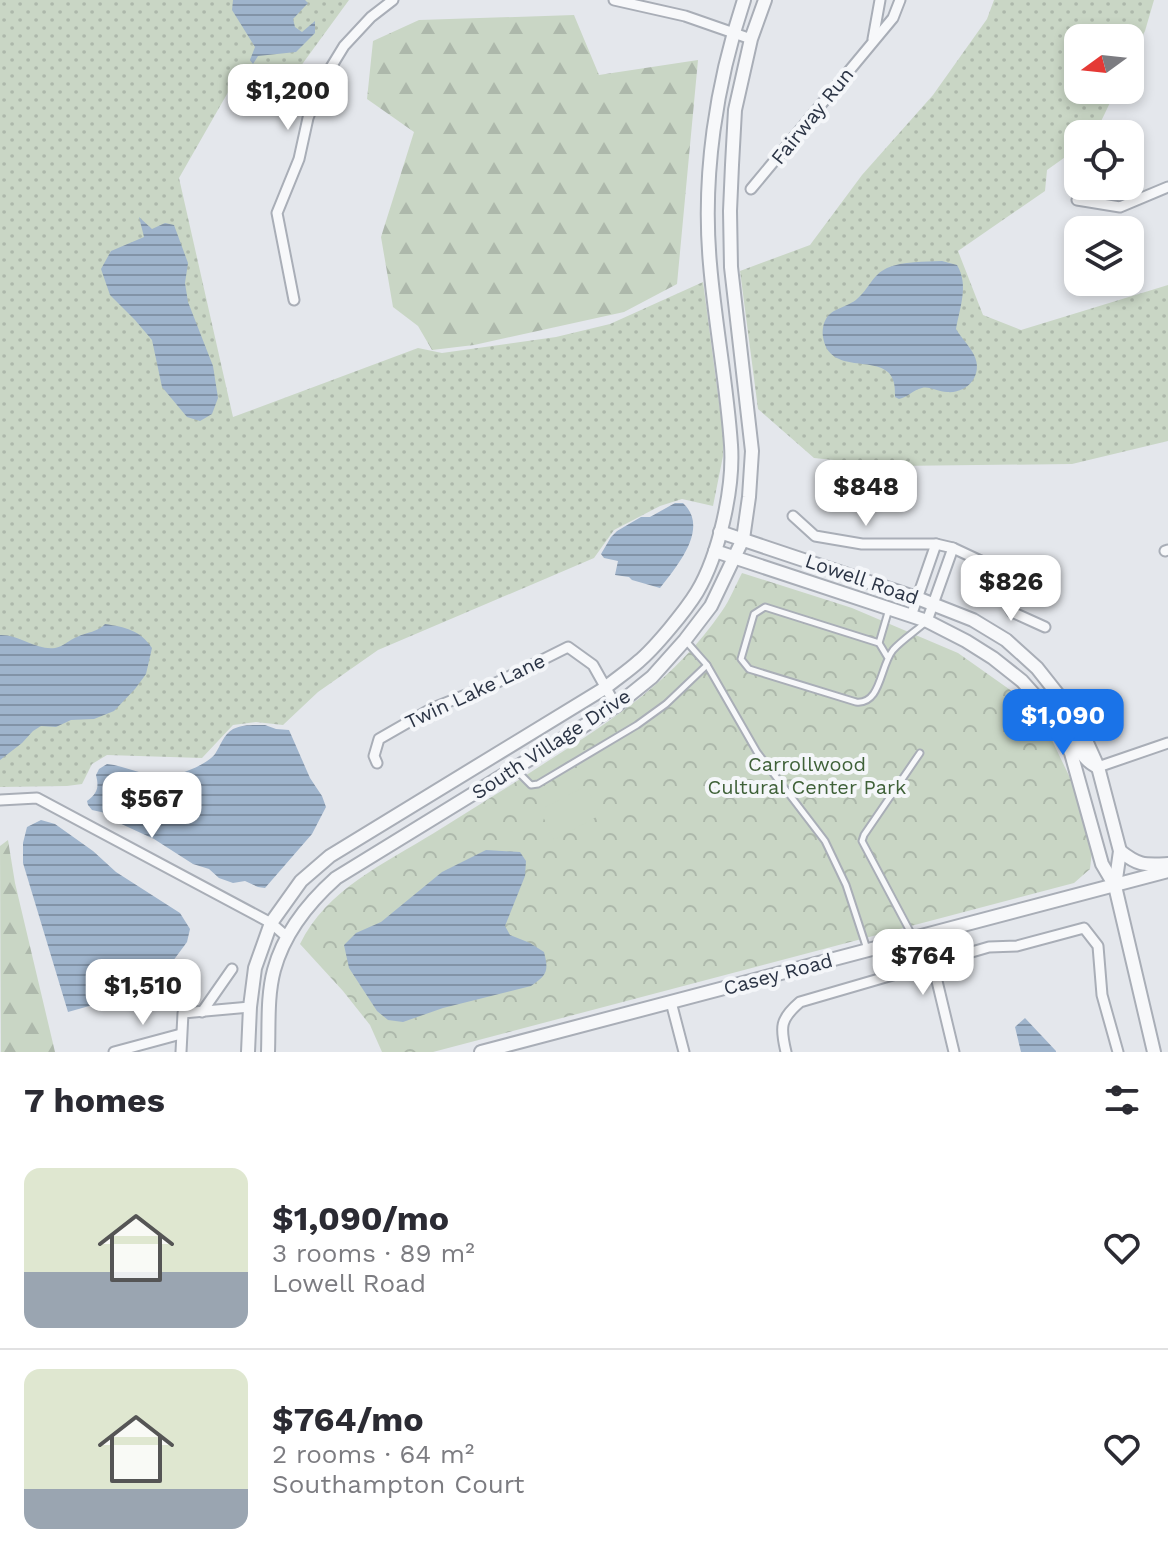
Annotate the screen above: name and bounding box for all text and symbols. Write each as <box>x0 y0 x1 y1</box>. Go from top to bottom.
north arrow <box>1064 24 1144 104</box>
map controls <box>1064 24 1144 296</box>
street label: Fairway Run <box>766 63 858 169</box>
pin: $1,200 <box>223 64 353 132</box>
text: $1,200 <box>246 75 330 105</box>
button: locate <box>1064 120 1144 200</box>
button: layers <box>1064 216 1144 296</box>
pin: $848 <box>819 460 913 528</box>
text: $848 <box>833 471 899 501</box>
street label: Lowell Road <box>802 548 922 610</box>
pin: $826 <box>964 555 1058 623</box>
text: $826 <box>979 566 1043 596</box>
street label: Twin Lake Lane <box>401 648 549 734</box>
street label: South Village Drive <box>467 684 635 804</box>
pin: $1,090 <box>998 689 1128 757</box>
text: $1,090 <box>1021 700 1105 730</box>
park label: Carrollwood Cultural Center Park <box>708 752 906 799</box>
pin: $567 <box>105 772 199 840</box>
text: $567 <box>120 783 184 813</box>
pin: $764 <box>876 929 970 997</box>
text: $764 <box>891 940 955 970</box>
street label: Casey Road <box>721 948 835 1000</box>
pin: $1,510 <box>78 959 208 1027</box>
text: $1,510 <box>104 970 182 1000</box>
icon: filters <box>1100 1078 1144 1122</box>
text: 7 homes <box>24 1080 165 1120</box>
text: $1,090/mo <box>272 1198 449 1238</box>
icon: home <box>88 1200 184 1296</box>
icon: heart <box>1100 1226 1144 1270</box>
text: 3 rooms · 89 m² <box>272 1238 475 1268</box>
text: Lowell Road <box>272 1268 426 1298</box>
text: $764/mo <box>272 1399 424 1439</box>
icon: home <box>88 1401 184 1497</box>
icon: heart <box>1100 1427 1144 1471</box>
text: 2 rooms · 64 m² <box>272 1439 474 1469</box>
text: Southampton Court <box>272 1469 525 1499</box>

